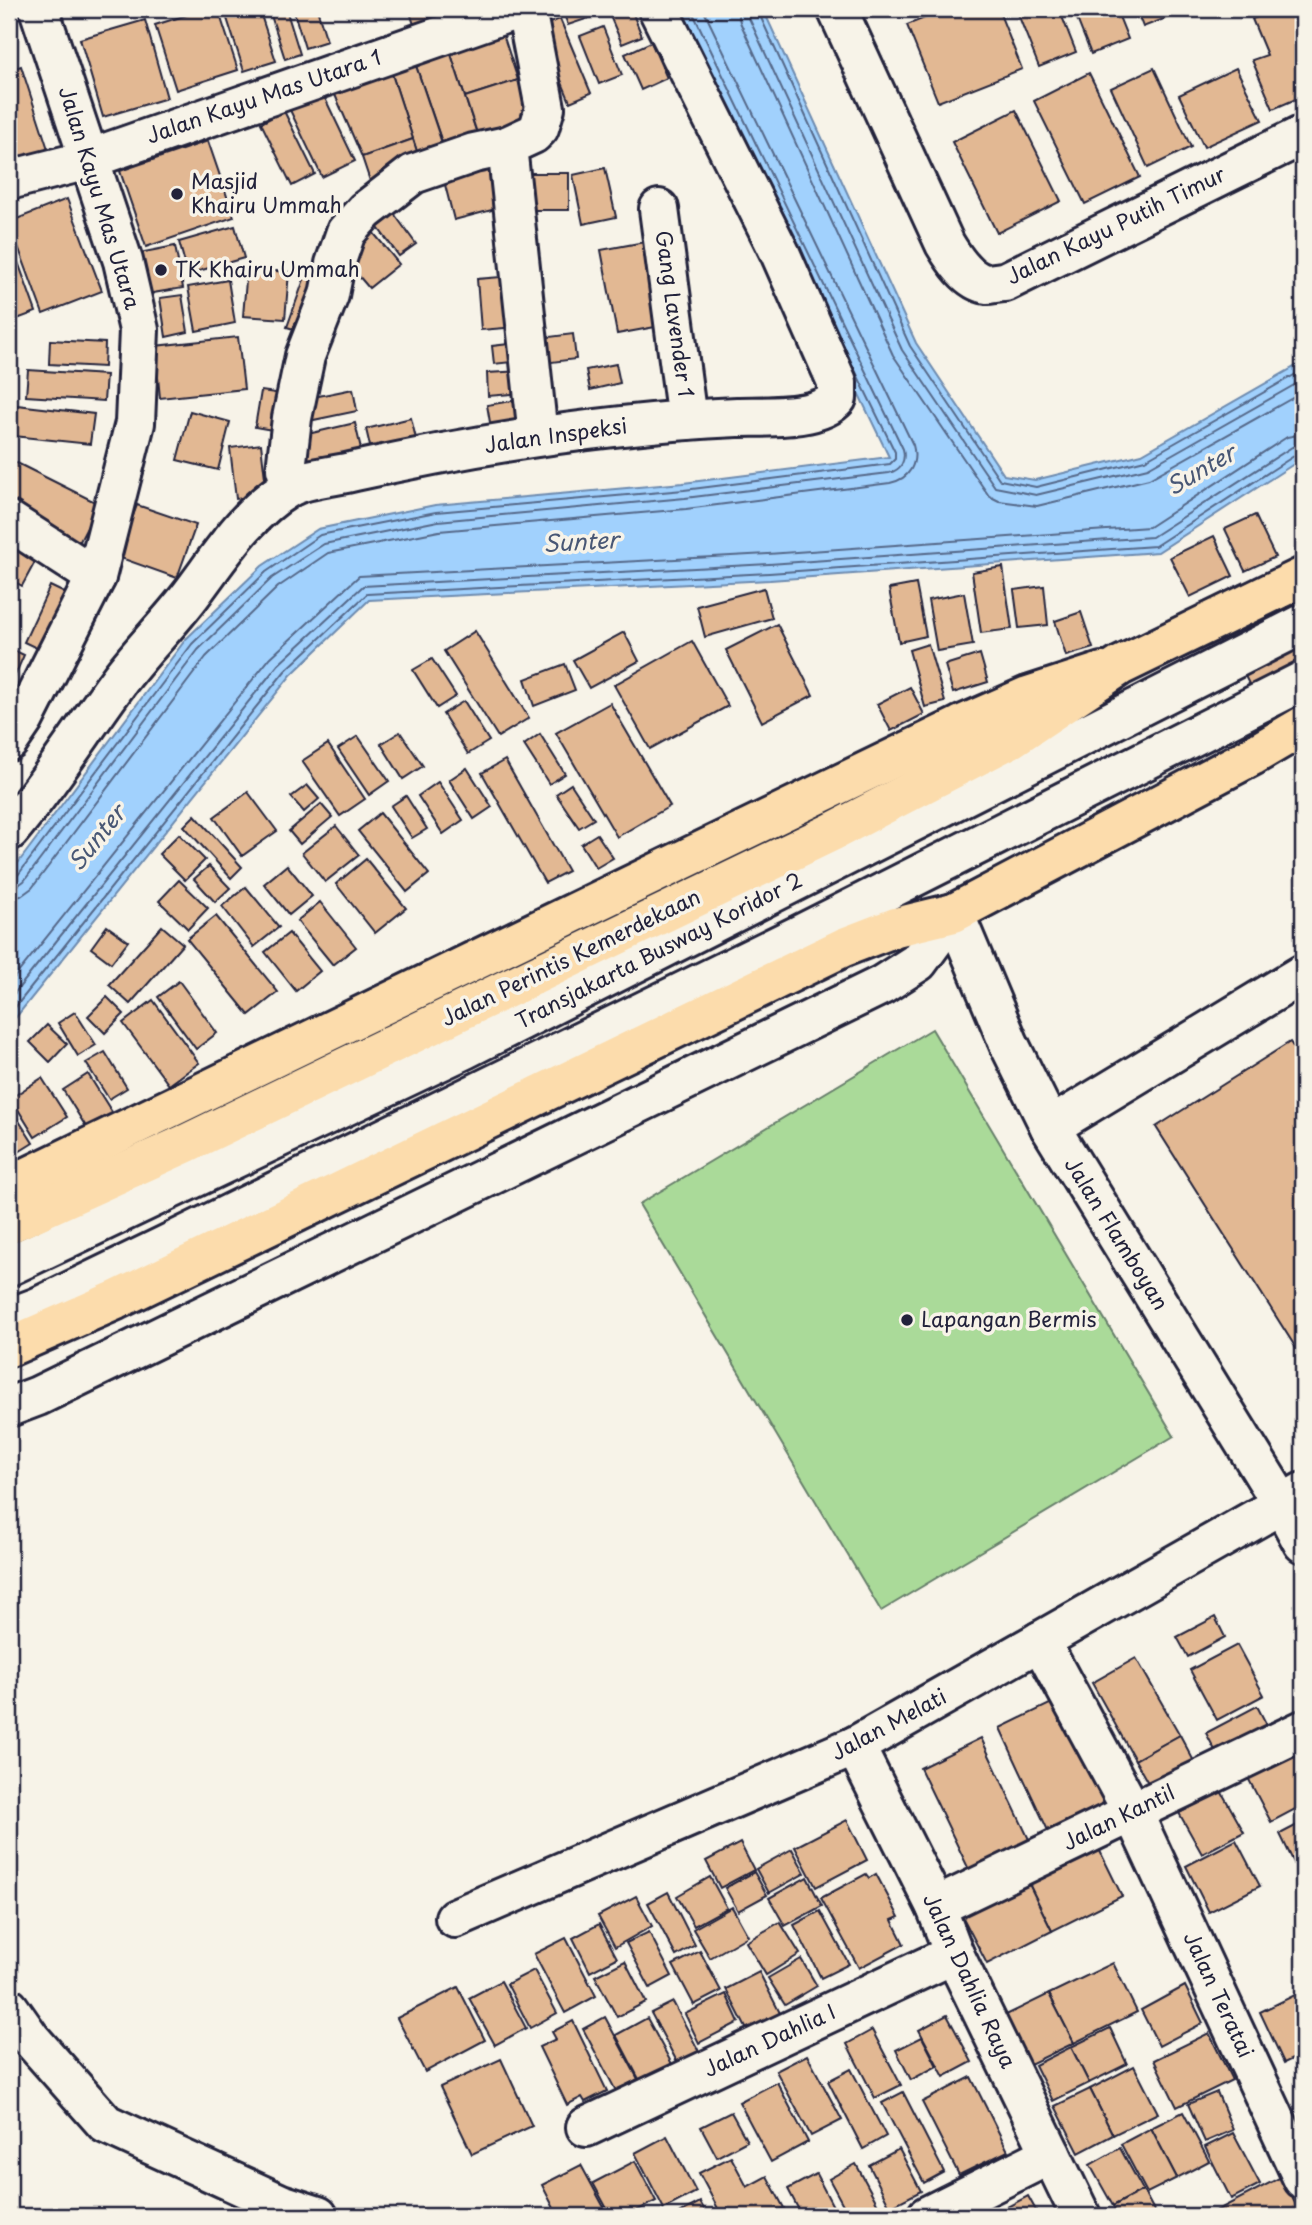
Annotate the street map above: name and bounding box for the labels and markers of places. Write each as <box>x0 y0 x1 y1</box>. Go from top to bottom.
place label: Masjid Khairu Ummah <box>191 164 342 220</box>
marker: Masjid Khairu Ummah <box>169 186 185 202</box>
place label: TK Khairu Ummah <box>175 252 360 284</box>
marker: TK Khairu Ummah <box>153 262 169 278</box>
place label: Lapangan Bermis <box>921 1302 1096 1334</box>
marker: Lapangan Bermis <box>899 1312 915 1328</box>

